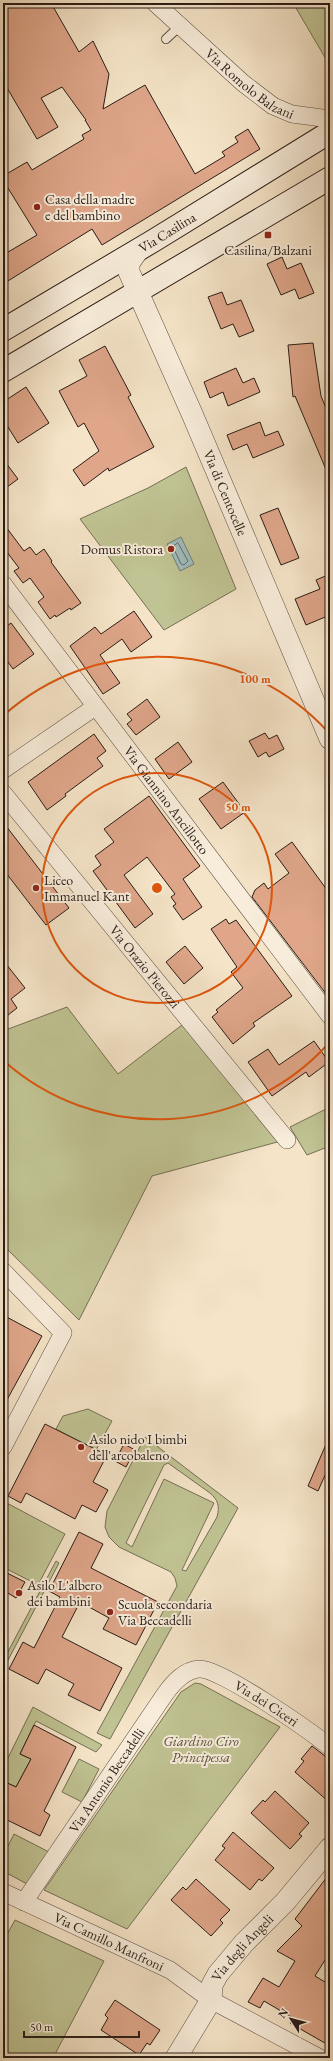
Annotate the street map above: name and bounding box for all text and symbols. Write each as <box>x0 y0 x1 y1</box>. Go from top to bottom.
street label: Via Romolo Balzani <box>202 44 297 123</box>
place label: Casa della madre e del bambino <box>45 190 135 224</box>
marker: Casa della madre e del bambino <box>32 202 42 212</box>
street label: Via Casilina <box>135 208 200 257</box>
marker: Casilina/Balzani <box>263 230 273 240</box>
place label: Casilina/Balzani <box>224 241 312 259</box>
street label: Via di Centocelle <box>199 447 252 539</box>
place label: Domus Ristora <box>80 540 163 558</box>
marker: Domus Ristora <box>166 544 176 554</box>
text: 100 m <box>239 671 271 687</box>
street label: Via Giannino Ancillotto <box>120 742 213 858</box>
text: 50 m <box>225 799 251 815</box>
place label: Liceo Immanuel Kant <box>44 871 130 905</box>
centre of rings <box>150 881 164 895</box>
marker: Liceo Immanuel Kant <box>31 883 41 893</box>
street label: Via Orazio Pierozzi <box>106 921 185 1012</box>
place label: Asilo nido I bimbi dell'arcobaleno <box>88 1430 188 1464</box>
marker: Asilo nido I bimbi dell'arcobaleno <box>76 1442 86 1452</box>
place label: Asilo L'albero dei bambini <box>26 1576 102 1610</box>
marker: Asilo L'albero dei bambini <box>14 1588 24 1598</box>
place label: Scuola secondaria Via Beccadelli <box>118 1595 212 1629</box>
marker: Scuola secondaria Via Beccadelli <box>105 1607 115 1617</box>
street label: Via dei Ciceri <box>231 1676 303 1731</box>
street label: Via Antonio Beccadelli <box>65 1724 149 1836</box>
park label: Giardino Ciro Principessa <box>163 1732 239 1766</box>
street label: Via Camillo Manfroni <box>51 1908 168 1975</box>
street label: Via degli Angeli <box>207 1910 277 1984</box>
north arrow <box>271 1999 311 2039</box>
text: N <box>275 2005 291 2021</box>
scale bar <box>24 2013 139 2039</box>
text: 50 m <box>30 2019 54 2035</box>

